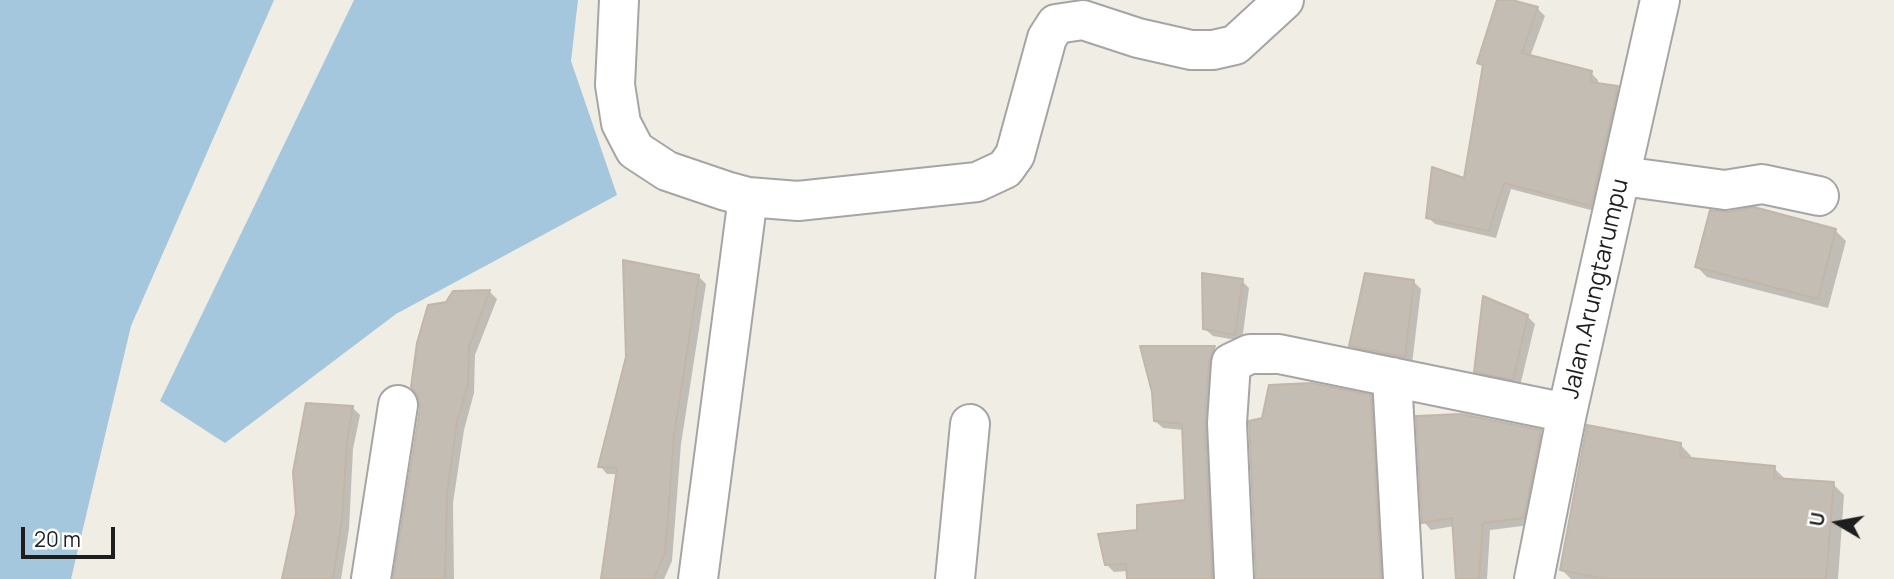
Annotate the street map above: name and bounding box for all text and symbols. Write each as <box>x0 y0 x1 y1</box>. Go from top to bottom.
street label: Jalan.Arungtarumpu <box>1557 176 1635 402</box>
north arrow <box>1803 488 1873 558</box>
text: U <box>1803 510 1831 528</box>
scale bar <box>24 512 119 556</box>
text: 20 m <box>34 525 81 553</box>

